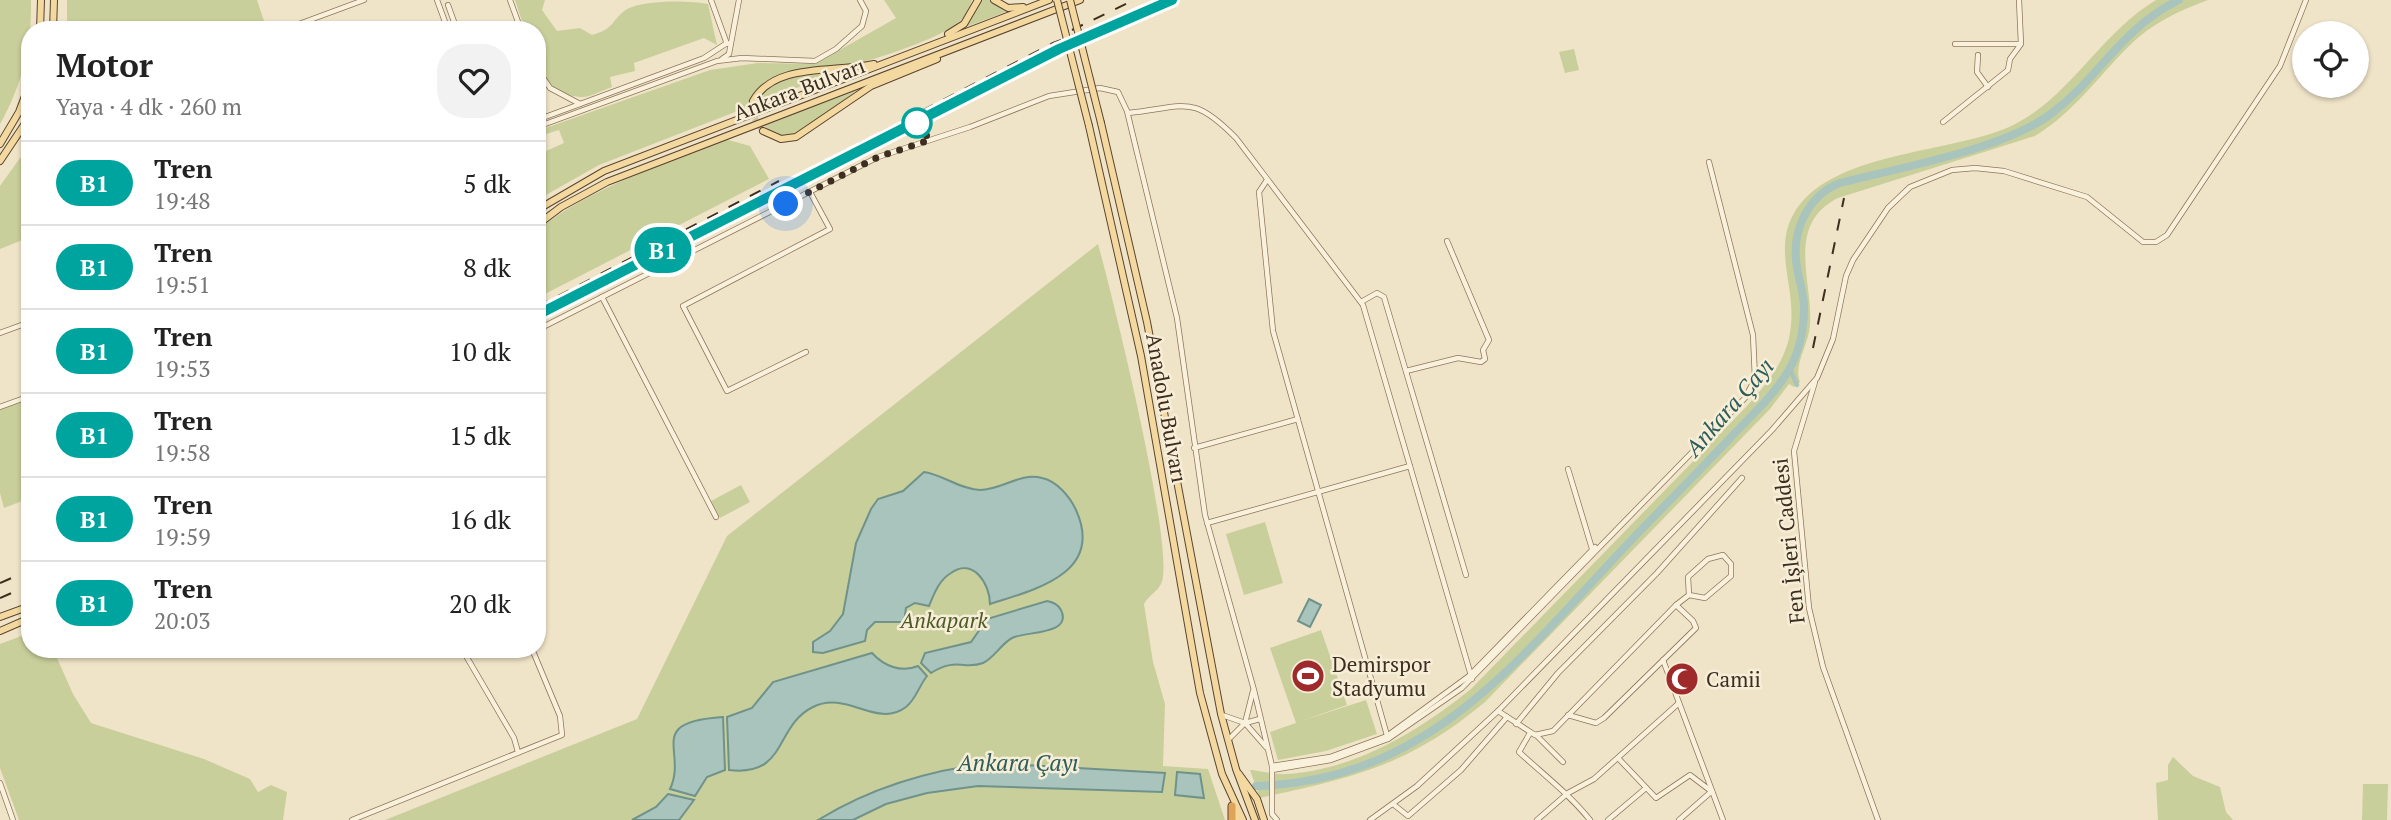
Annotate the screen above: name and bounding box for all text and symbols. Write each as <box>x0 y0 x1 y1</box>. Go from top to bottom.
map controls <box>2292 21 2369 98</box>
button: locate <box>2292 21 2369 98</box>
text: Motor <box>56 43 153 86</box>
button: heart <box>437 44 511 118</box>
street label: Ankara Bulvarı <box>729 51 869 127</box>
text: Yaya · 4 dk · 260 m <box>56 91 242 122</box>
unlabelled marker <box>902 108 932 138</box>
text: Tren <box>154 151 212 185</box>
text: 5 dk <box>463 166 511 200</box>
text: B1 <box>80 167 109 199</box>
text: 19:48 <box>154 185 211 216</box>
your location <box>768 186 803 221</box>
line badge: B1 <box>632 227 694 273</box>
text: B1 <box>648 234 678 266</box>
text: Tren <box>154 235 212 269</box>
text: 8 dk <box>463 250 511 284</box>
text: B1 <box>80 251 109 283</box>
text: 19:51 <box>154 269 211 300</box>
text: Tren <box>154 319 212 353</box>
street label: Anadolu Bulvarı <box>1140 331 1194 485</box>
text: 10 dk <box>449 334 511 368</box>
text: B1 <box>80 335 109 367</box>
water label: Ankara Çayı <box>1676 351 1780 464</box>
text: 19:53 <box>154 353 211 384</box>
text: Tren <box>154 403 212 437</box>
text: 15 dk <box>449 418 511 452</box>
text: B1 <box>80 419 109 451</box>
text: 19:58 <box>154 437 211 468</box>
street label: Fen İşleri Caddesi <box>1765 457 1811 625</box>
text: Tren <box>154 487 212 521</box>
text: 16 dk <box>449 502 511 536</box>
text: B1 <box>80 503 109 535</box>
text: 19:59 <box>154 521 211 552</box>
text: Tren <box>154 571 212 605</box>
text: 20 dk <box>449 586 511 620</box>
text: B1 <box>80 587 109 619</box>
text: 20:03 <box>154 605 211 636</box>
park label: Ankapark <box>898 606 989 634</box>
place label: Demirspor Stadyumu <box>1332 650 1431 702</box>
sports icon: Demirspor Stadyumu <box>1289 657 1327 695</box>
mosque icon: Camii <box>1663 660 1701 698</box>
place label: Camii <box>1706 665 1761 693</box>
water label: Ankara Çayı <box>955 747 1079 778</box>

